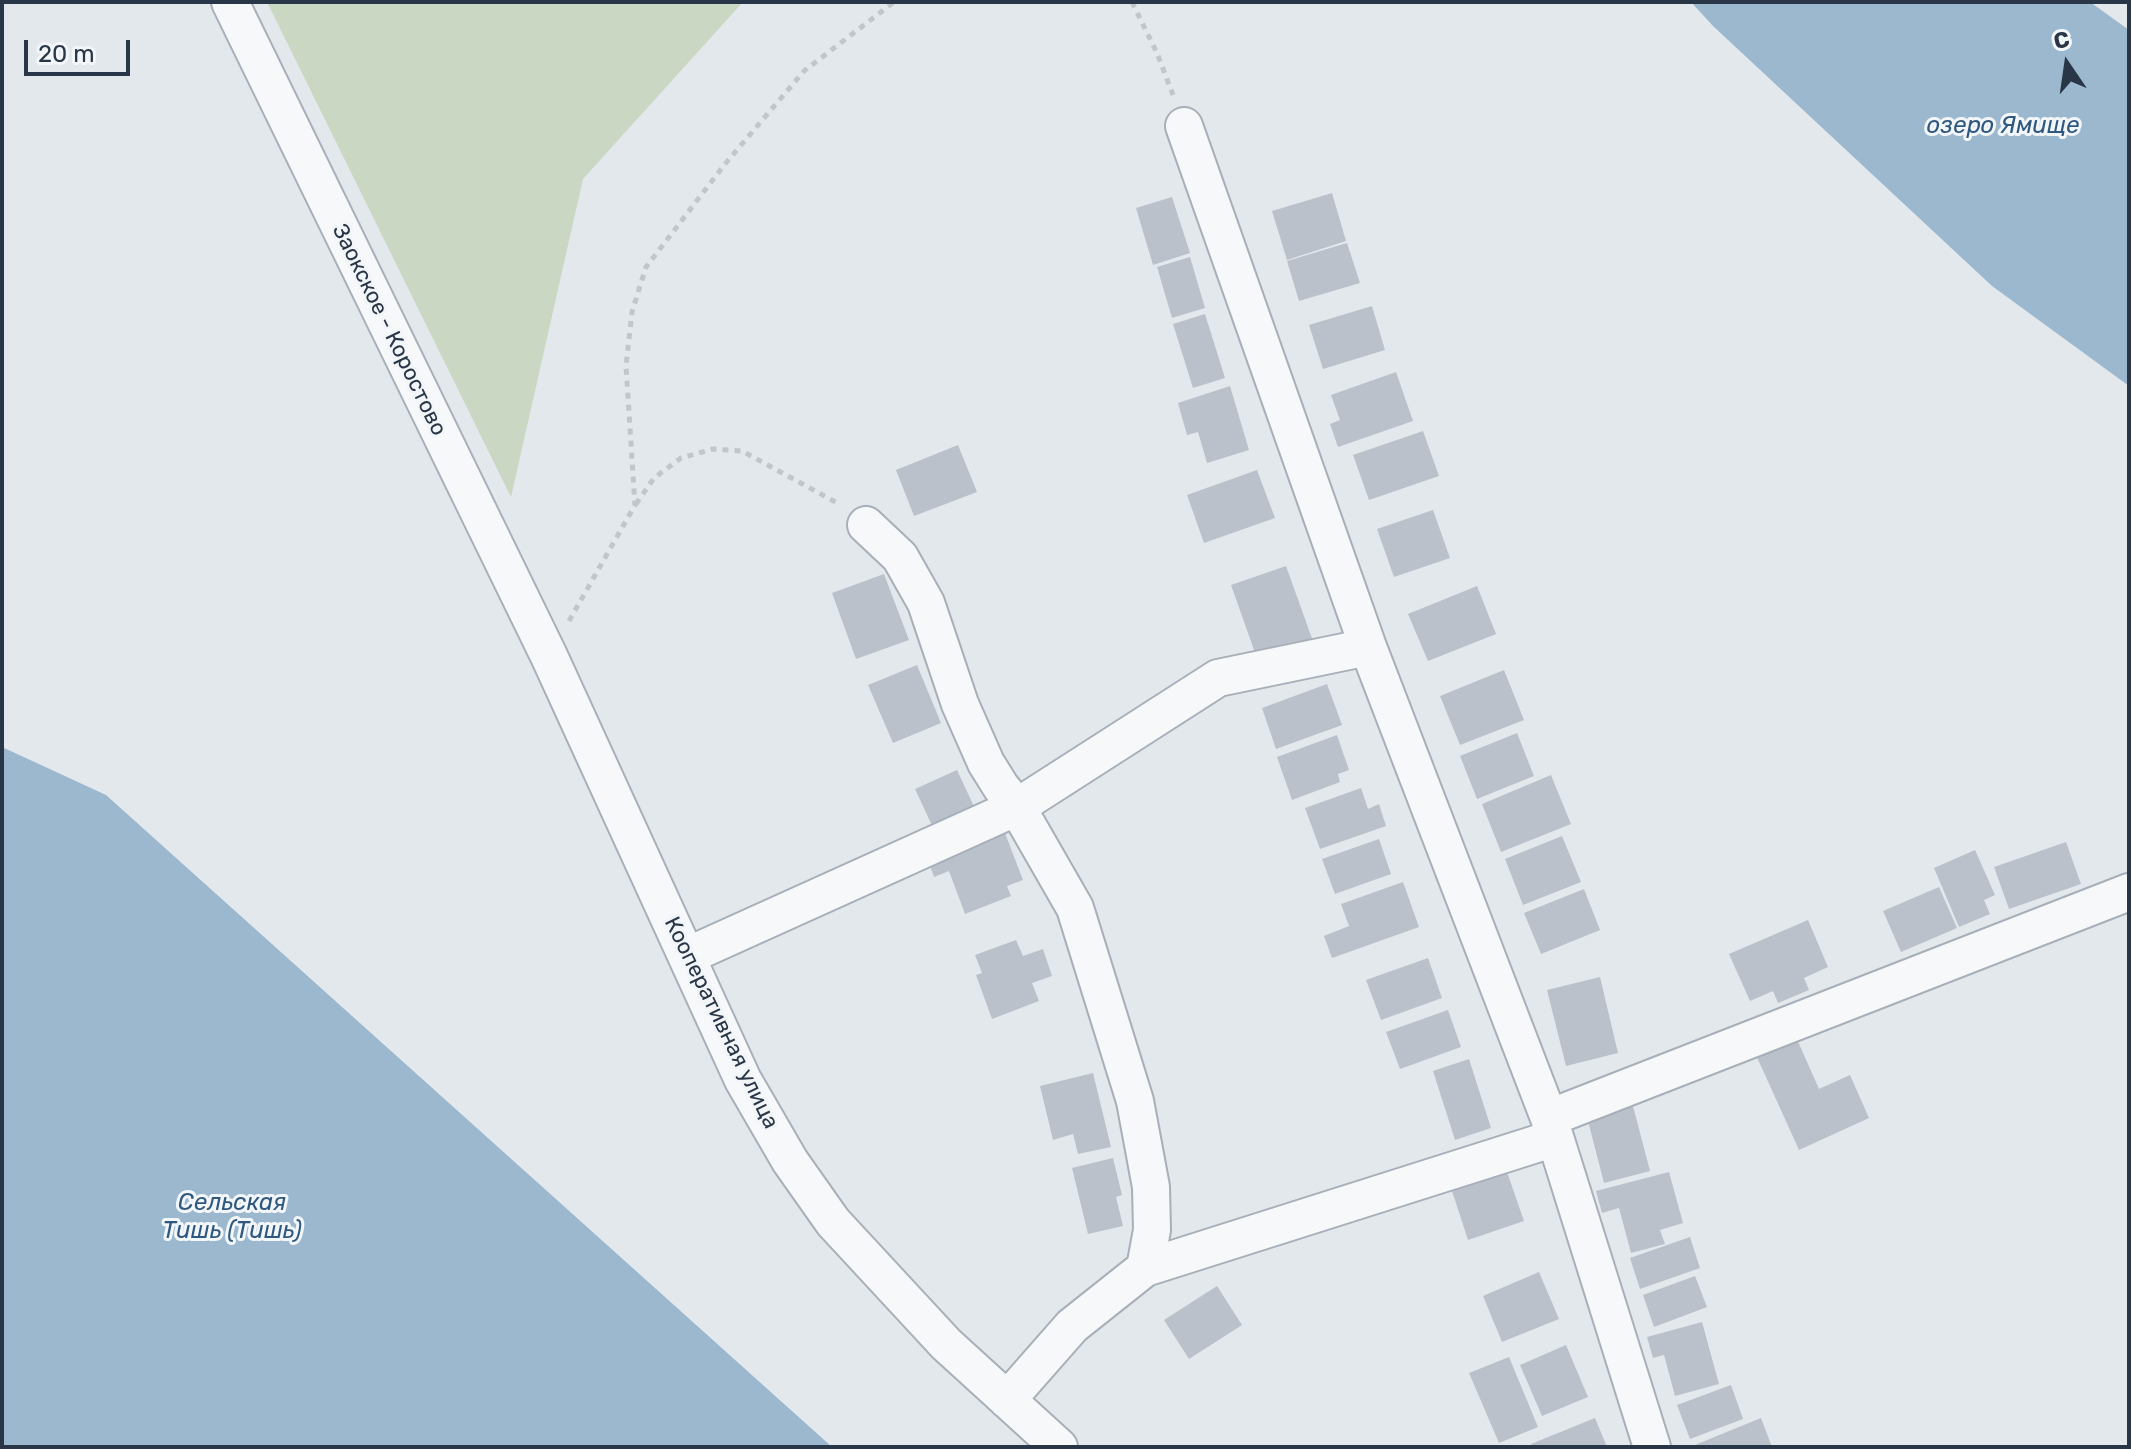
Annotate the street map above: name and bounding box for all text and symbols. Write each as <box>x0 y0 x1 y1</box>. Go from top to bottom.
scale bar <box>28 24 134 74</box>
north arrow <box>2027 24 2107 104</box>
text: С <box>2051 25 2072 55</box>
text: 20 m <box>38 40 95 68</box>
water label: озеро Ямище <box>1927 112 2079 140</box>
street label: Заокское - Коростово <box>326 220 452 440</box>
street label: Кооперативная улица <box>658 913 784 1133</box>
water label: Сельская Тишь (Тишь) <box>162 1189 302 1245</box>

